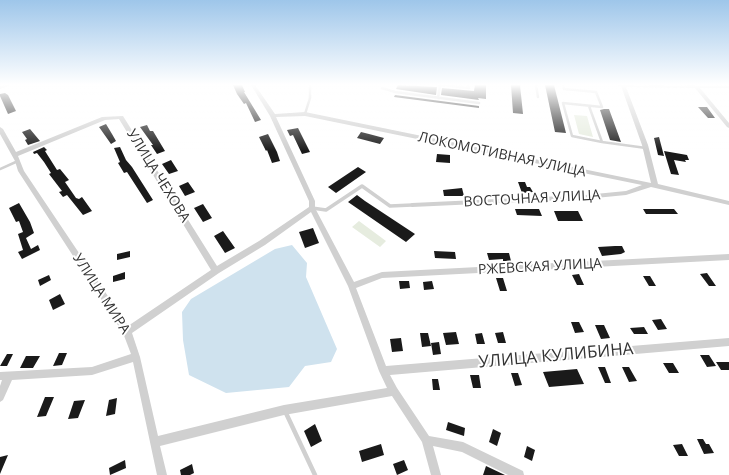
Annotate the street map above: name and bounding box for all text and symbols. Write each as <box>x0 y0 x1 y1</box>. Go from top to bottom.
street label: УЛИЦА ЧЕХОВА <box>123 126 193 226</box>
street label: ЛОКОМОТИВНАЯ УЛИЦА <box>417 129 587 181</box>
street label: ВОСТОЧНАЯ УЛИЦА <box>463 187 601 211</box>
street label: УЛИЦА МИРА <box>69 251 133 337</box>
street label: РЖЕВСКАЯ УЛИЦА <box>478 255 602 279</box>
street label: УЛИЦА КУЛИБИНА <box>478 339 634 373</box>

